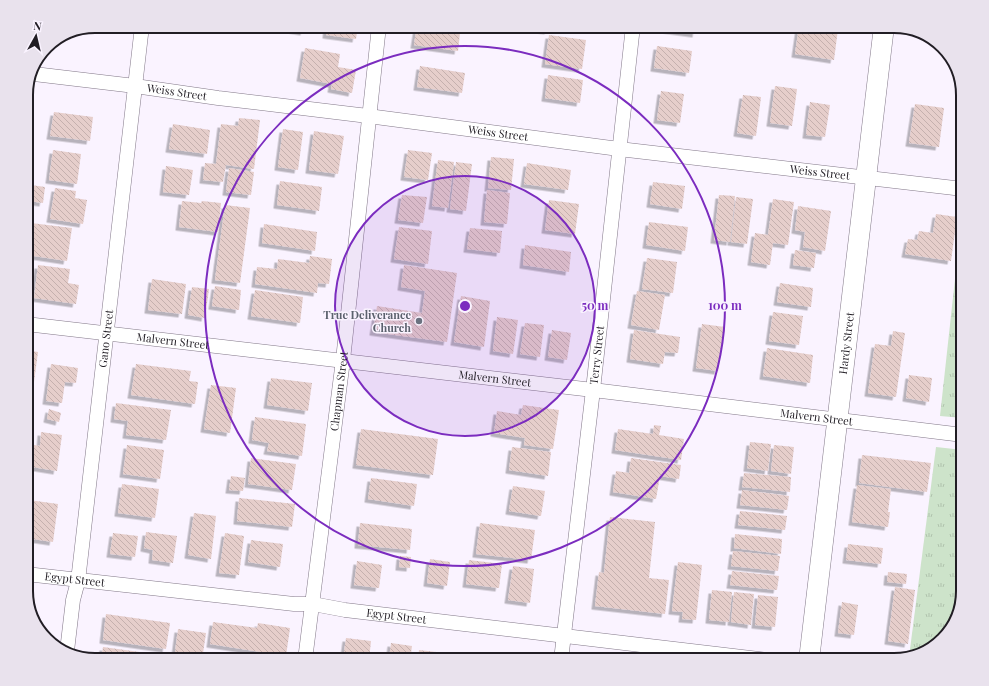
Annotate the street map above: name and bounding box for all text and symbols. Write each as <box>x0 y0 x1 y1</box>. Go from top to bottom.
north arrow <box>16 16 56 56</box>
text: N <box>32 18 42 34</box>
street label: Weiss Street <box>145 80 208 103</box>
street label: Weiss Street <box>466 121 529 144</box>
street label: Weiss Street <box>788 161 851 183</box>
text: 50 m <box>582 297 609 313</box>
text: 100 m <box>708 297 742 313</box>
centre of rings <box>458 299 472 313</box>
place label: True Deliverance Church <box>323 307 411 335</box>
street label: Gano Street <box>95 309 116 368</box>
street label: Hardy Street <box>835 311 857 375</box>
marker: True Deliverance Church <box>414 316 424 326</box>
street label: Terry Street <box>586 325 607 385</box>
street label: Malvern Street <box>136 329 210 352</box>
street label: Chapman Street <box>326 350 351 432</box>
street label: Malvern Street <box>458 366 532 390</box>
street label: Malvern Street <box>780 405 854 429</box>
street label: Egypt Street <box>44 568 106 590</box>
street label: Egypt Street <box>366 605 427 627</box>

